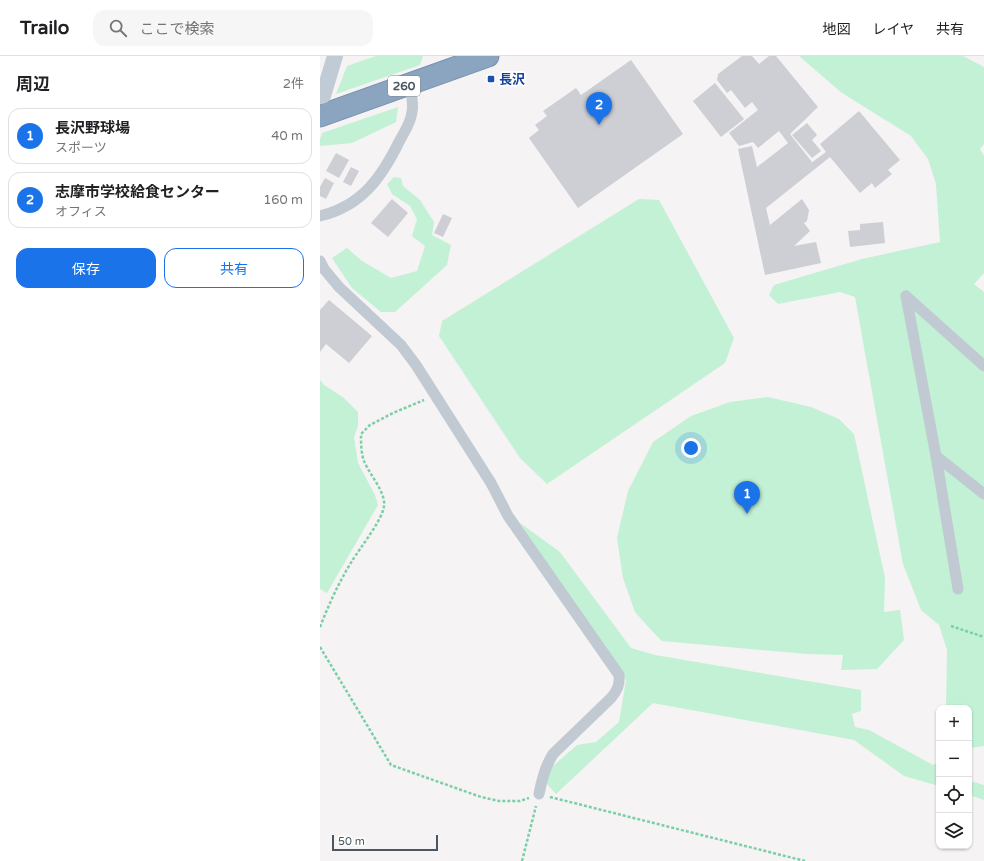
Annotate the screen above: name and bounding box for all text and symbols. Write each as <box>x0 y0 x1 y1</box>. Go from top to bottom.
search box <box>93 10 373 46</box>
text: Trailo <box>20 17 69 39</box>
icon: search <box>107 17 129 39</box>
text: ここで検索 <box>139 20 214 38</box>
text: 地図 <box>822 21 850 38</box>
text: レイヤ <box>872 21 914 38</box>
text: 共有 <box>936 21 964 38</box>
place label: 長沢 <box>499 72 525 88</box>
text: 周辺 <box>16 74 50 95</box>
marker: 長沢 <box>486 74 496 84</box>
text: 2件 <box>283 76 304 92</box>
road number: 260 <box>388 76 420 96</box>
pin: 2 <box>586 92 612 125</box>
text: 長沢野球場 <box>55 119 130 137</box>
text: 1 <box>26 128 34 144</box>
text: 40 m <box>271 128 303 144</box>
text: スポーツ <box>55 140 107 156</box>
text: 志摩市学校給食センター <box>55 183 220 201</box>
text: 2 <box>26 192 34 208</box>
text: 160 m <box>263 192 303 208</box>
text: オフィス <box>55 204 107 220</box>
button: 保存 <box>16 248 156 288</box>
button: 共有 <box>164 248 304 288</box>
your location <box>681 438 701 458</box>
pin: 1 <box>734 481 760 514</box>
map controls <box>936 705 972 849</box>
button: + <box>936 705 972 741</box>
button: − <box>936 741 972 777</box>
button: locate <box>936 777 972 813</box>
button: layers <box>936 813 972 849</box>
scale bar <box>332 833 438 852</box>
text: 50 m <box>338 835 365 848</box>

